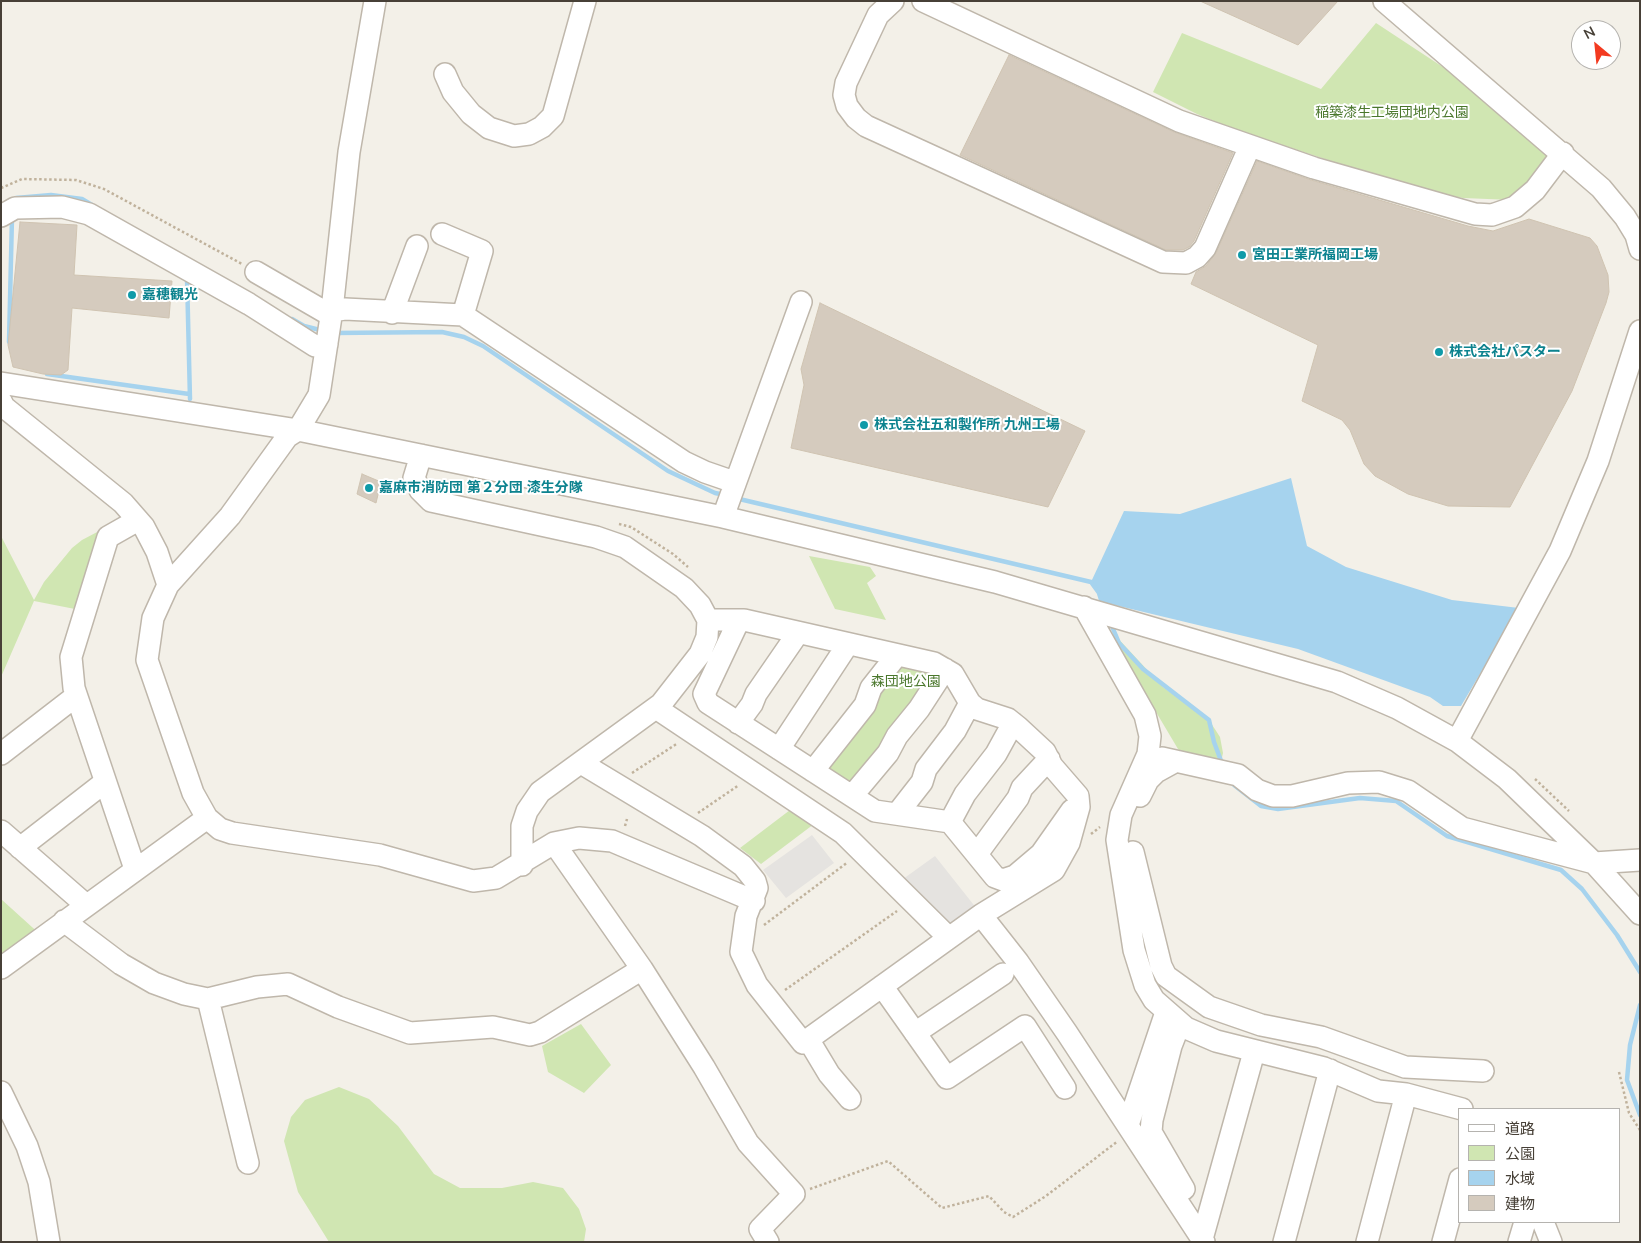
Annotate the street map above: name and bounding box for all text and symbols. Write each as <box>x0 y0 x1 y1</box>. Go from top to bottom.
north arrow <box>1571 20 1621 70</box>
text: N <box>1581 22 1598 43</box>
park label: 稲築漆生工場団地内公園 <box>1315 105 1469 121</box>
place label: 宮田工業所福岡工場 <box>1252 247 1378 263</box>
marker: 宮田工業所福岡工場 <box>1236 249 1248 261</box>
place label: 嘉穂観光 <box>142 287 198 303</box>
marker: 嘉穂観光 <box>126 289 138 301</box>
place label: 株式会社パスター <box>1449 344 1561 360</box>
marker: 株式会社パスター <box>1433 346 1445 358</box>
place label: 株式会社五和製作所 九州工場 <box>874 417 1060 433</box>
marker: 株式会社五和製作所 九州工場 <box>858 419 870 431</box>
place label: 嘉麻市消防団 第２分団 漆生分隊 <box>379 480 583 496</box>
marker: 嘉麻市消防団 第２分団 漆生分隊 <box>363 482 375 494</box>
park label: 森団地公園 <box>871 674 941 690</box>
legend <box>1458 1108 1621 1223</box>
text: 道路 <box>1505 1119 1535 1138</box>
text: 公園 <box>1505 1144 1535 1163</box>
text: 水域 <box>1505 1169 1535 1188</box>
text: 建物 <box>1505 1194 1535 1213</box>

